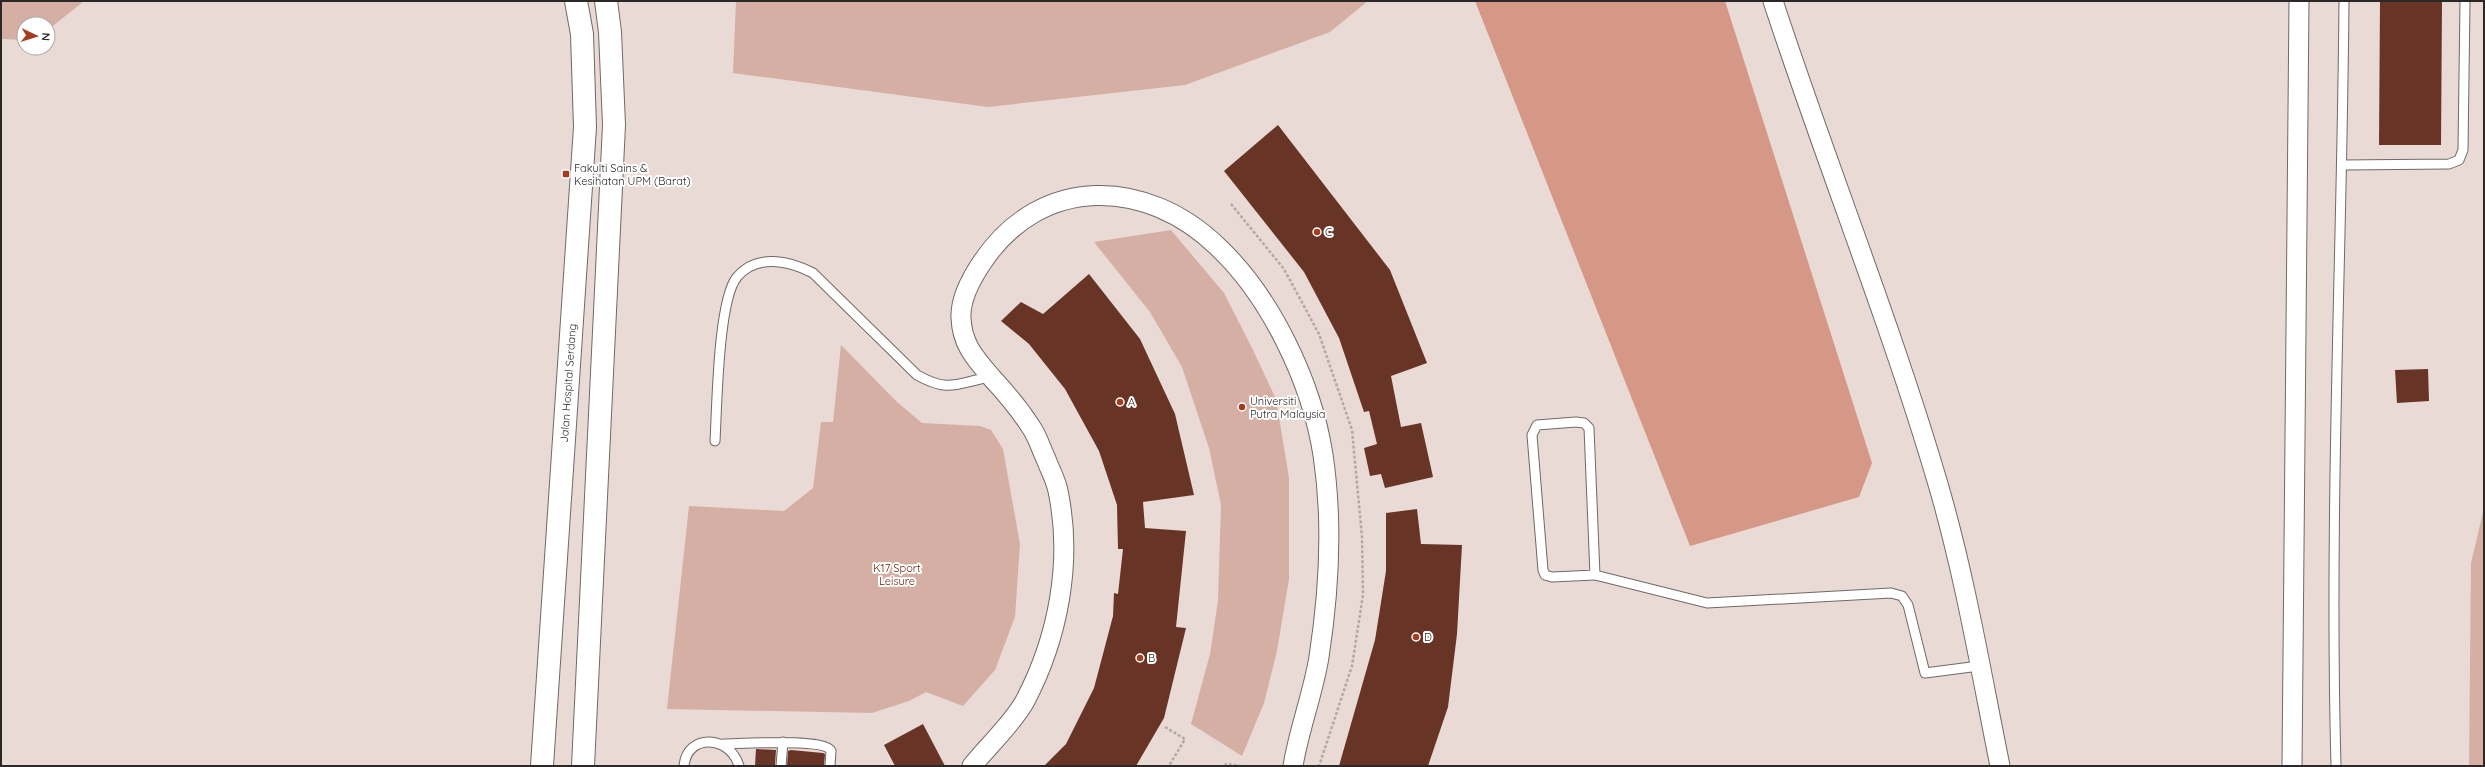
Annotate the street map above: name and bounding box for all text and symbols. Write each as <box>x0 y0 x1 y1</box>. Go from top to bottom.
north arrow <box>16 16 56 56</box>
text: N <box>39 32 53 41</box>
place label: Fakulti Sains & Kesihatan UPM (Barat) <box>574 161 691 188</box>
marker: Fakulti Sains & Kesihatan UPM (Barat) <box>561 169 571 179</box>
place label: C <box>1325 225 1332 239</box>
marker: C <box>1312 227 1322 237</box>
street label: Jalan Hospital Serdang <box>557 323 579 443</box>
place label: Universiti Putra Malaysia <box>1250 394 1326 421</box>
place label: A <box>1128 395 1135 409</box>
marker: A <box>1115 397 1125 407</box>
marker: Universiti Putra Malaysia <box>1237 402 1247 412</box>
park label: K17 Sport Leisure <box>873 561 921 588</box>
place label: D <box>1424 630 1432 644</box>
marker: D <box>1411 632 1421 642</box>
place label: B <box>1148 651 1155 665</box>
marker: B <box>1135 653 1145 663</box>

